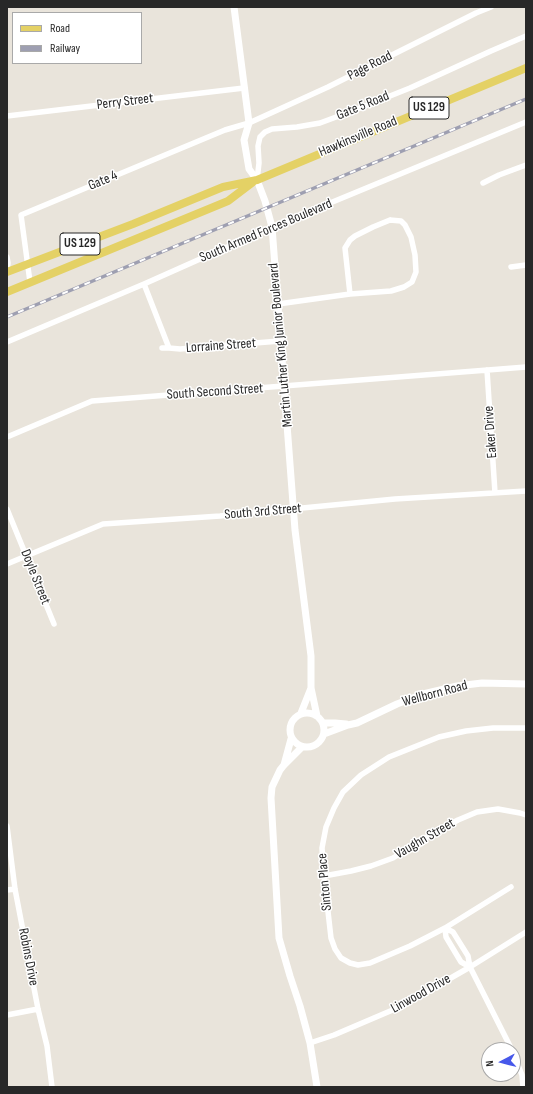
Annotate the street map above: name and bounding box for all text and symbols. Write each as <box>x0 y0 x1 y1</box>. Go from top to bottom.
legend <box>12 12 142 64</box>
text: Road <box>50 21 70 36</box>
text: Railway <box>50 41 80 56</box>
street label: Page Road <box>345 48 395 84</box>
street label: Gate 5 Road <box>334 88 392 124</box>
street label: Perry Street <box>96 90 154 114</box>
road number: US 129 <box>409 97 449 119</box>
street label: Hawkinsville Road <box>316 113 400 161</box>
street label: Gate 4 <box>86 167 120 195</box>
street label: South Armed Forces Boulevard <box>197 195 335 267</box>
road number: US 129 <box>60 233 100 255</box>
street label: Martin Luther King Junior Boulevard <box>265 262 297 428</box>
street label: Lorraine Street <box>185 335 257 357</box>
street label: South Second Street <box>166 380 264 404</box>
street label: Eaker Drive <box>481 405 501 459</box>
street label: South 3rd Street <box>224 500 302 524</box>
street label: Doyle Street <box>16 547 54 607</box>
street label: Wellborn Road <box>401 677 469 711</box>
street label: Vaughn Street <box>392 815 458 863</box>
street label: Sinton Place <box>314 852 336 912</box>
street label: Robins Drive <box>14 927 42 987</box>
street label: Linwood Drive <box>388 971 454 1017</box>
north arrow <box>481 1042 521 1082</box>
text: N <box>483 1060 496 1067</box>

